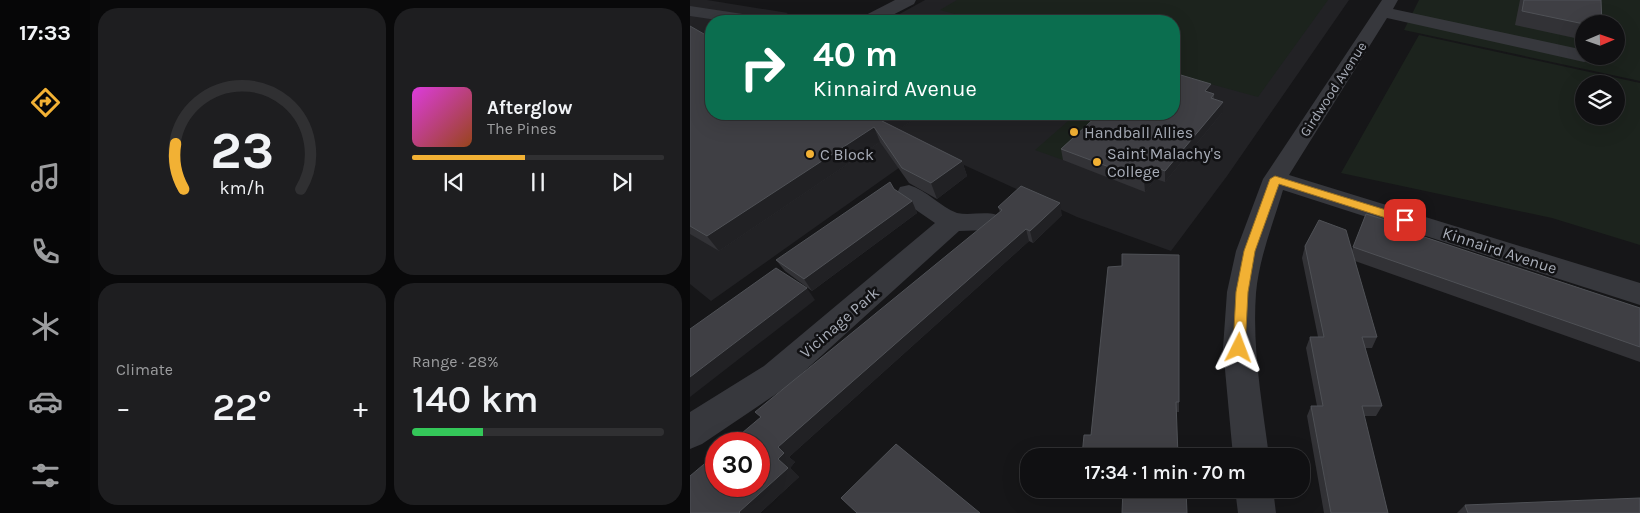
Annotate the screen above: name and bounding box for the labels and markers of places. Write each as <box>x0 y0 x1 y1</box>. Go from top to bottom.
place label: Handball Allies <box>1084 123 1193 142</box>
marker: Handball Allies <box>1068 126 1080 138</box>
place label: Saint Malachy's College <box>1107 144 1221 181</box>
place label: C Block <box>820 145 874 164</box>
marker: C Block <box>804 148 816 160</box>
marker: Saint Malachy's College <box>1091 156 1103 168</box>
pin <box>1384 199 1426 241</box>

